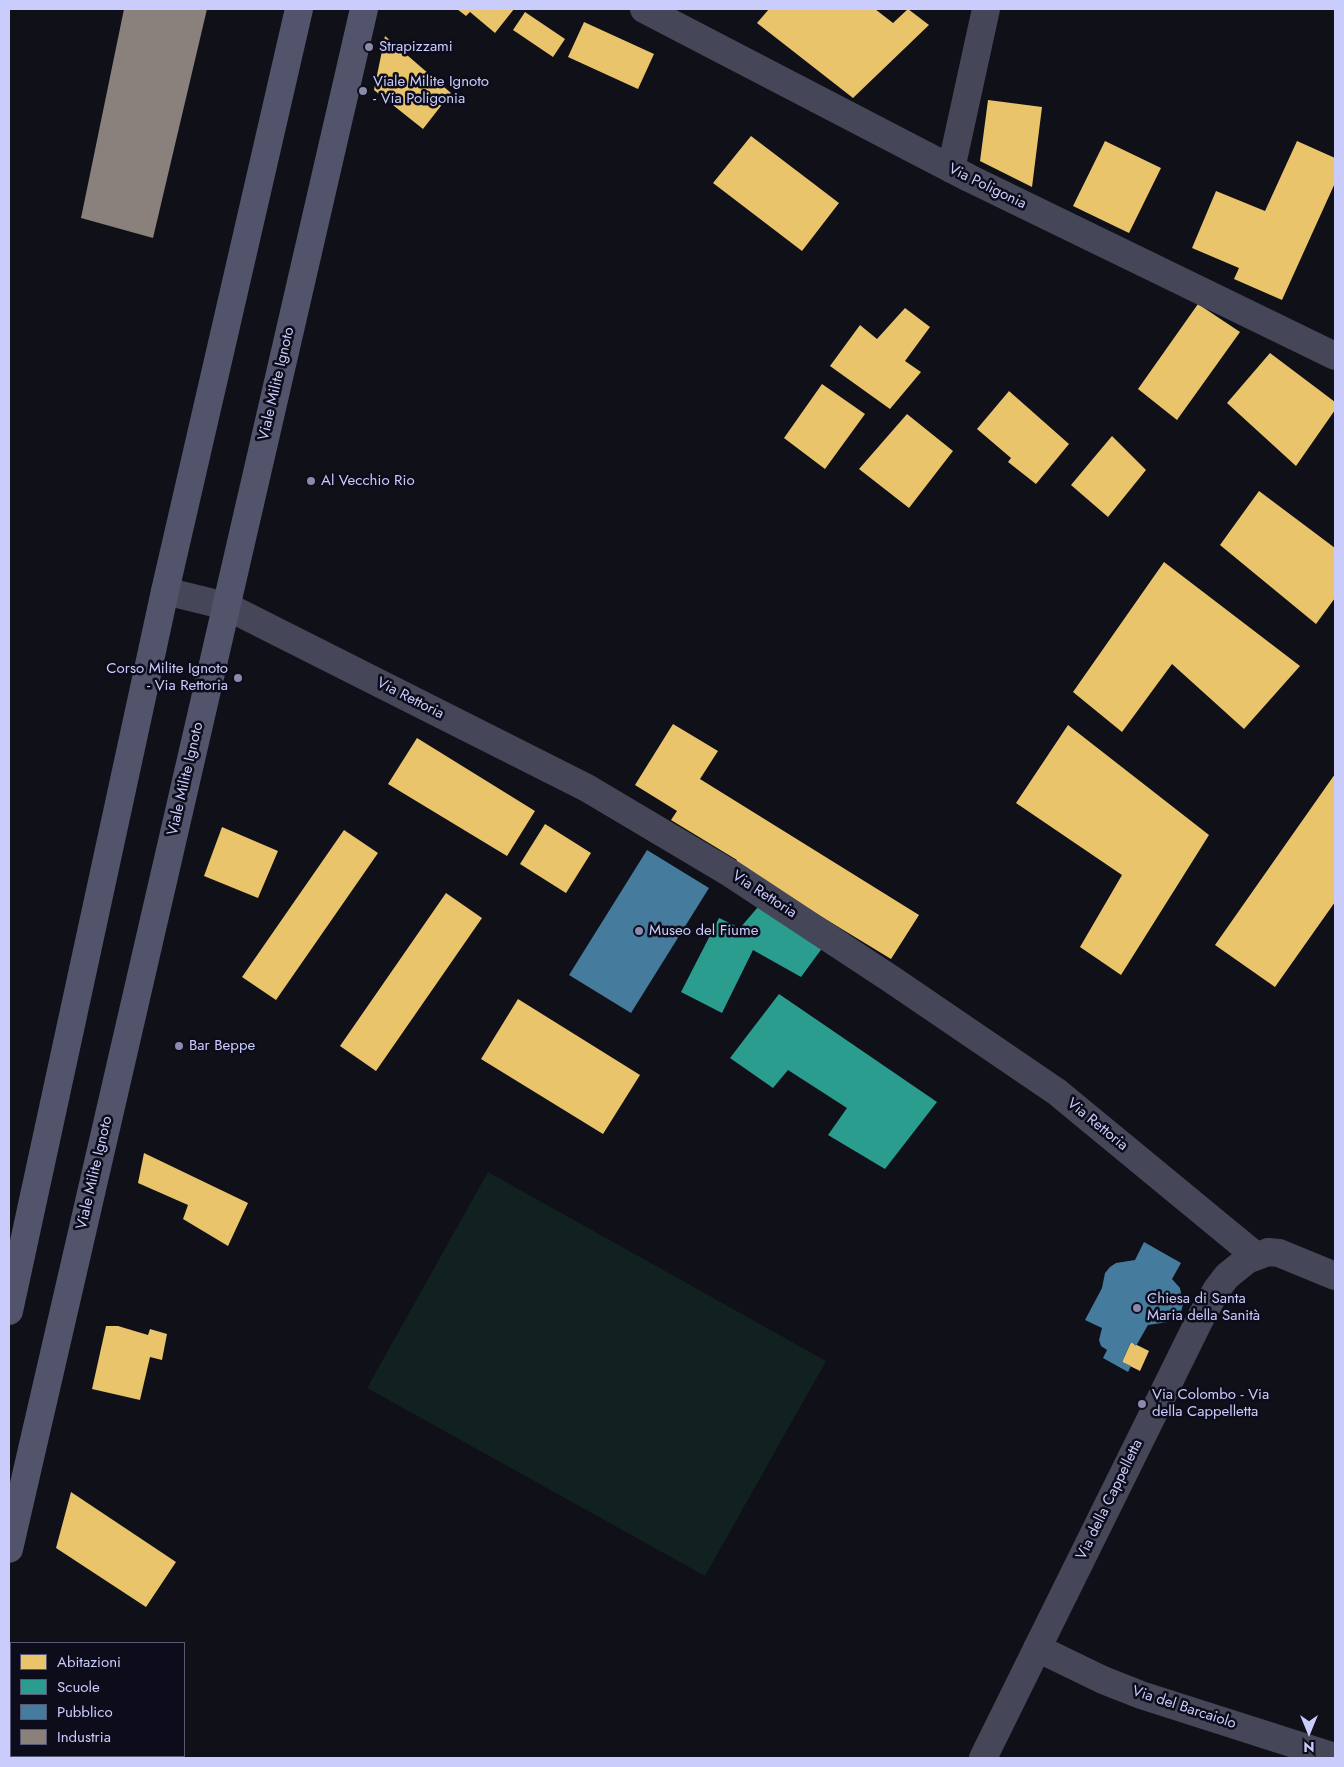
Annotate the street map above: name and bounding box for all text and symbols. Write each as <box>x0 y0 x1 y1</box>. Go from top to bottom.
place label: Strapizzami <box>379 38 453 56</box>
marker: Strapizzami <box>363 41 375 53</box>
place label: Viale Milite Ignoto - Via Poligonia <box>373 73 489 108</box>
marker: Viale Milite Ignoto - Via Poligonia <box>357 85 369 97</box>
street label: Via Poligonia <box>945 160 1029 214</box>
street label: Viale Milite Ignoto <box>255 325 299 443</box>
place label: Al Vecchio Rio <box>321 472 415 490</box>
marker: Al Vecchio Rio <box>305 475 317 487</box>
place label: Corso Milite Ignoto - Via Rettoria <box>106 660 228 695</box>
marker: Corso Milite Ignoto - Via Rettoria <box>232 672 244 684</box>
street label: Via Rettoria <box>373 674 447 724</box>
street label: Viale Milite Ignoto <box>164 720 208 838</box>
street label: Via Rettoria <box>728 867 800 923</box>
place label: Museo del Fiume <box>649 922 758 940</box>
marker: Museo del Fiume <box>633 925 645 937</box>
place label: Bar Beppe <box>189 1037 255 1055</box>
marker: Bar Beppe <box>173 1040 185 1052</box>
street label: Via Rettoria <box>1063 1095 1131 1155</box>
street label: Viale Milite Ignoto <box>73 1114 117 1232</box>
place label: Chiesa di Santa Maria della Sanità <box>1147 1290 1260 1325</box>
marker: Chiesa di Santa Maria della Sanità <box>1131 1302 1143 1314</box>
place label: Via Colombo - Via della Cappelletta <box>1152 1386 1269 1421</box>
marker: Via Colombo - Via della Cappelletta <box>1136 1398 1148 1410</box>
street label: Via della Cappelletta <box>1073 1437 1147 1563</box>
legend <box>10 1642 185 1757</box>
text: Abitazioni <box>57 1651 121 1673</box>
text: Scuole <box>57 1676 100 1698</box>
street label: Via del Barcaiolo <box>1130 1683 1238 1733</box>
text: Pubblico <box>57 1701 113 1723</box>
north arrow <box>1284 1707 1334 1757</box>
text: Industria <box>57 1726 111 1748</box>
text: N <box>1303 1737 1315 1757</box>

